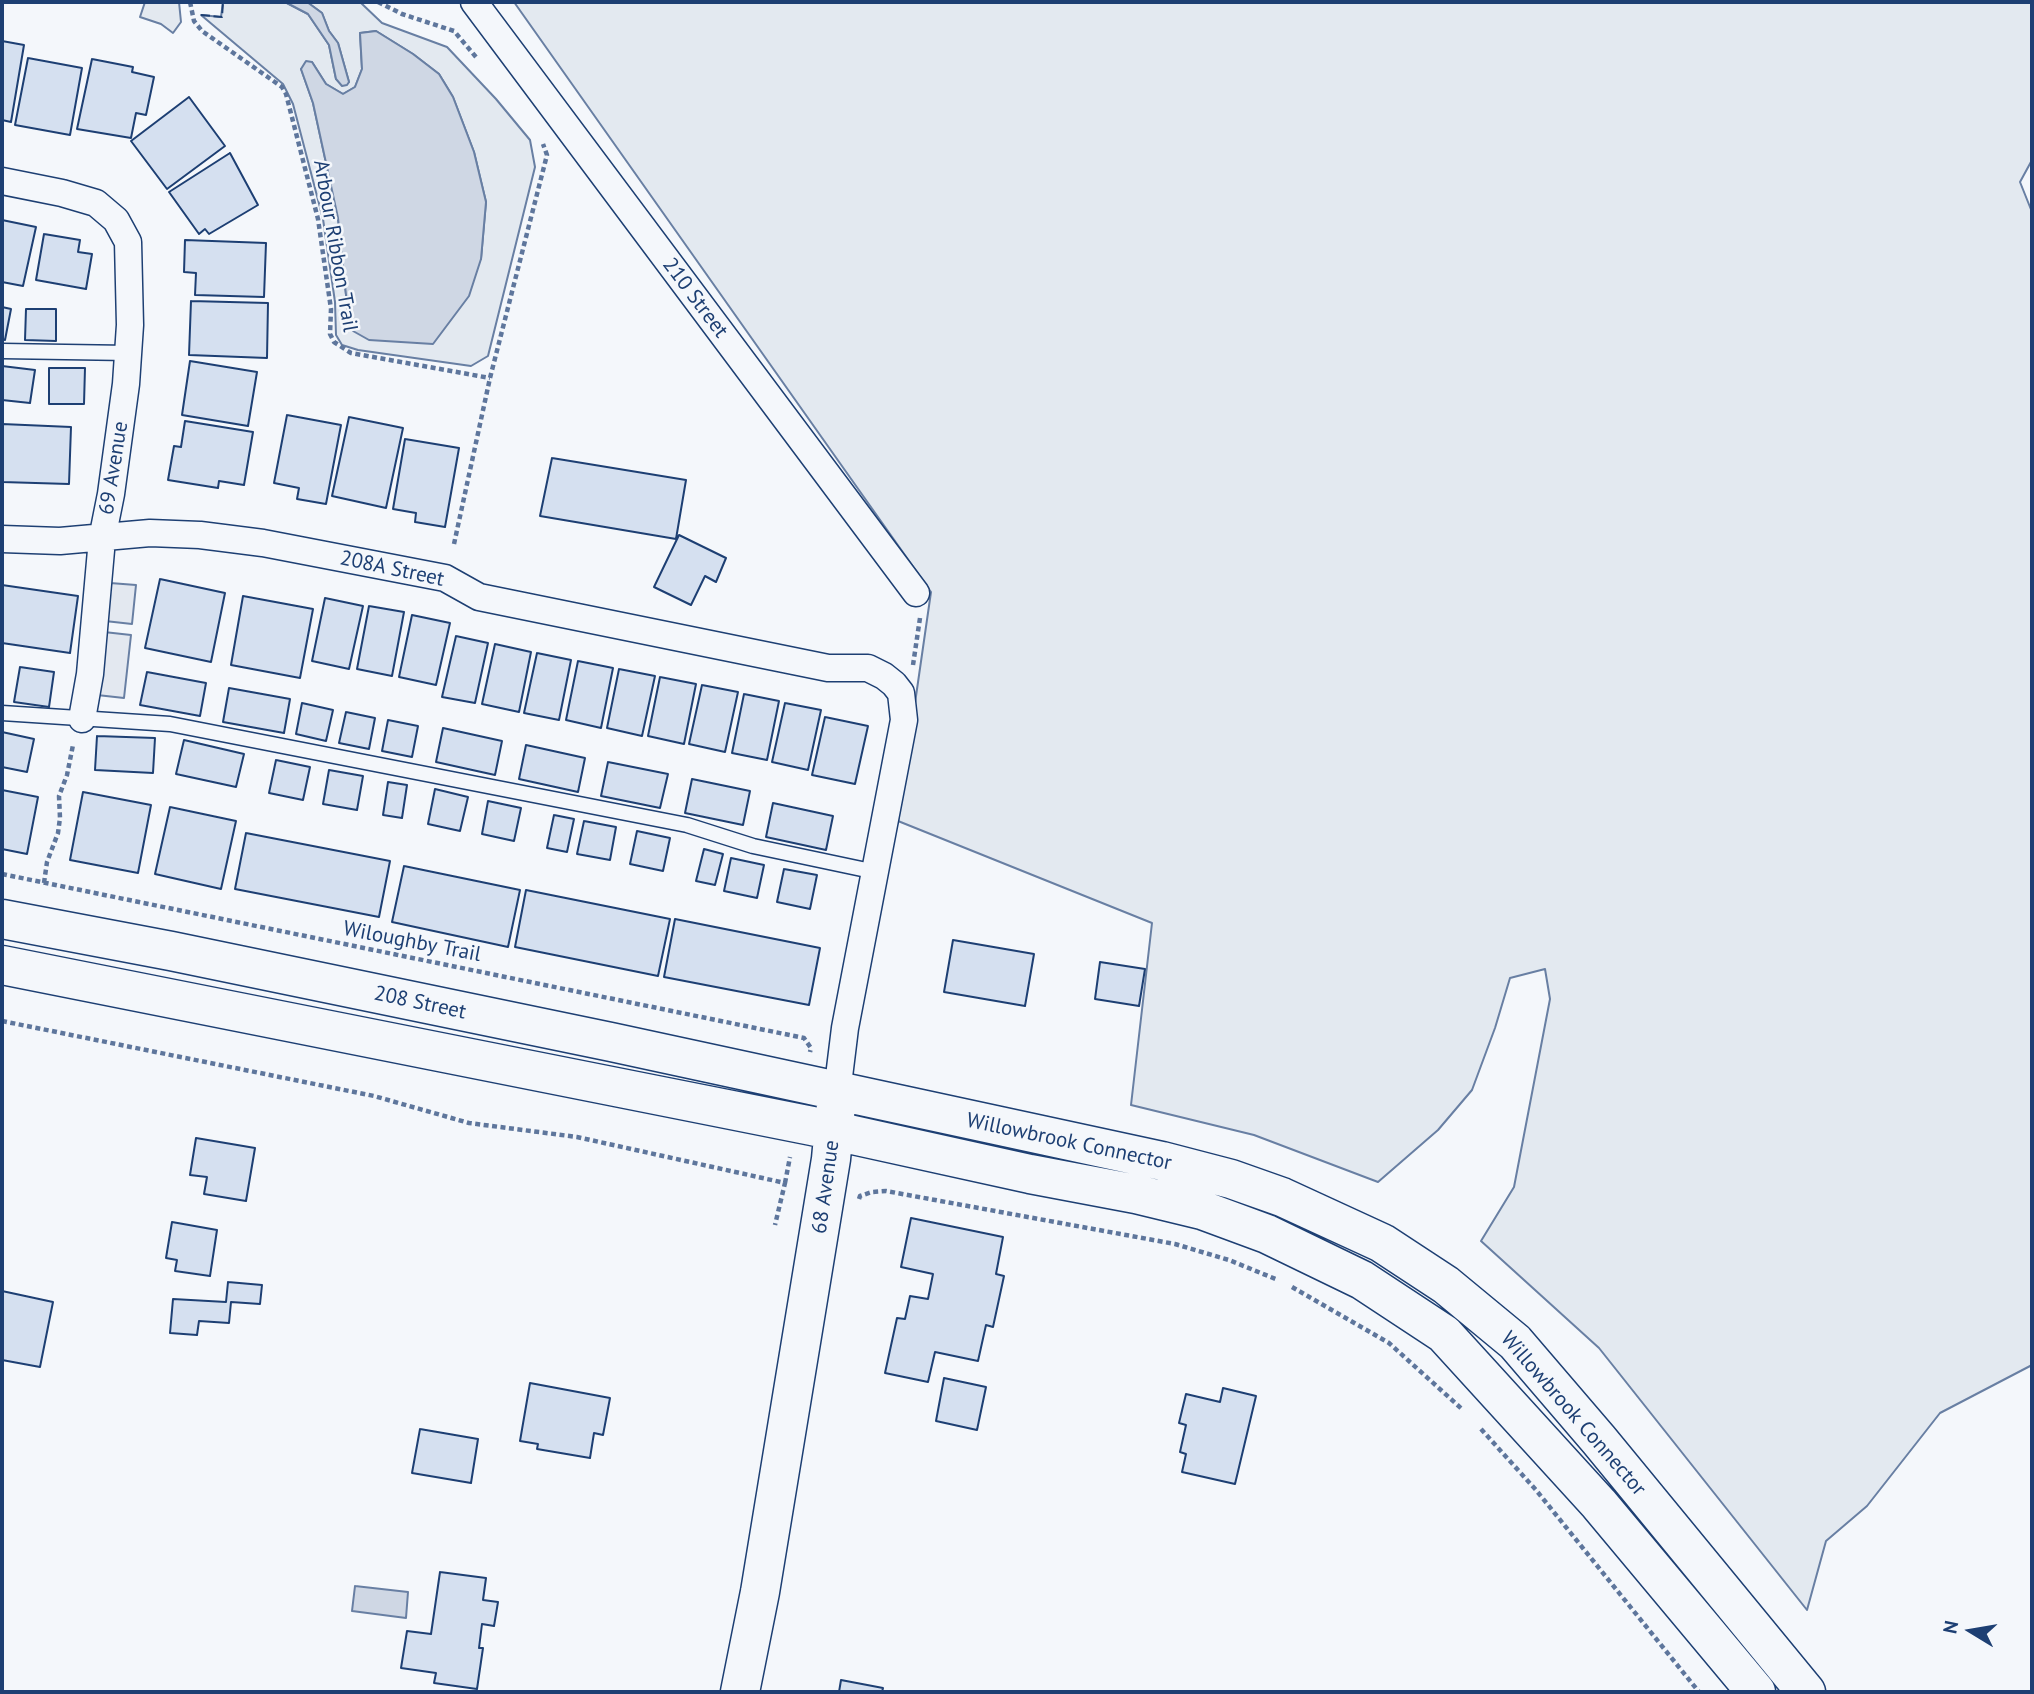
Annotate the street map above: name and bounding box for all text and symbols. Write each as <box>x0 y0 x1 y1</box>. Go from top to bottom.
street label: Arbour Ribbon Trail <box>307 158 363 334</box>
street label: 210 Street <box>657 253 733 343</box>
street label: 69 Avenue <box>94 420 134 516</box>
street label: 208A Street <box>338 546 446 592</box>
street label: Wiloughby Trail <box>341 916 483 968</box>
street label: 208 Street <box>372 981 468 1025</box>
street label: Willowbrook Connector <box>964 1108 1174 1176</box>
street label: 68 Avenue <box>807 1139 845 1235</box>
street label: Willowbrook Connector <box>1495 1327 1651 1501</box>
north arrow <box>1936 1596 2006 1666</box>
text: N <box>1937 1619 1963 1635</box>

